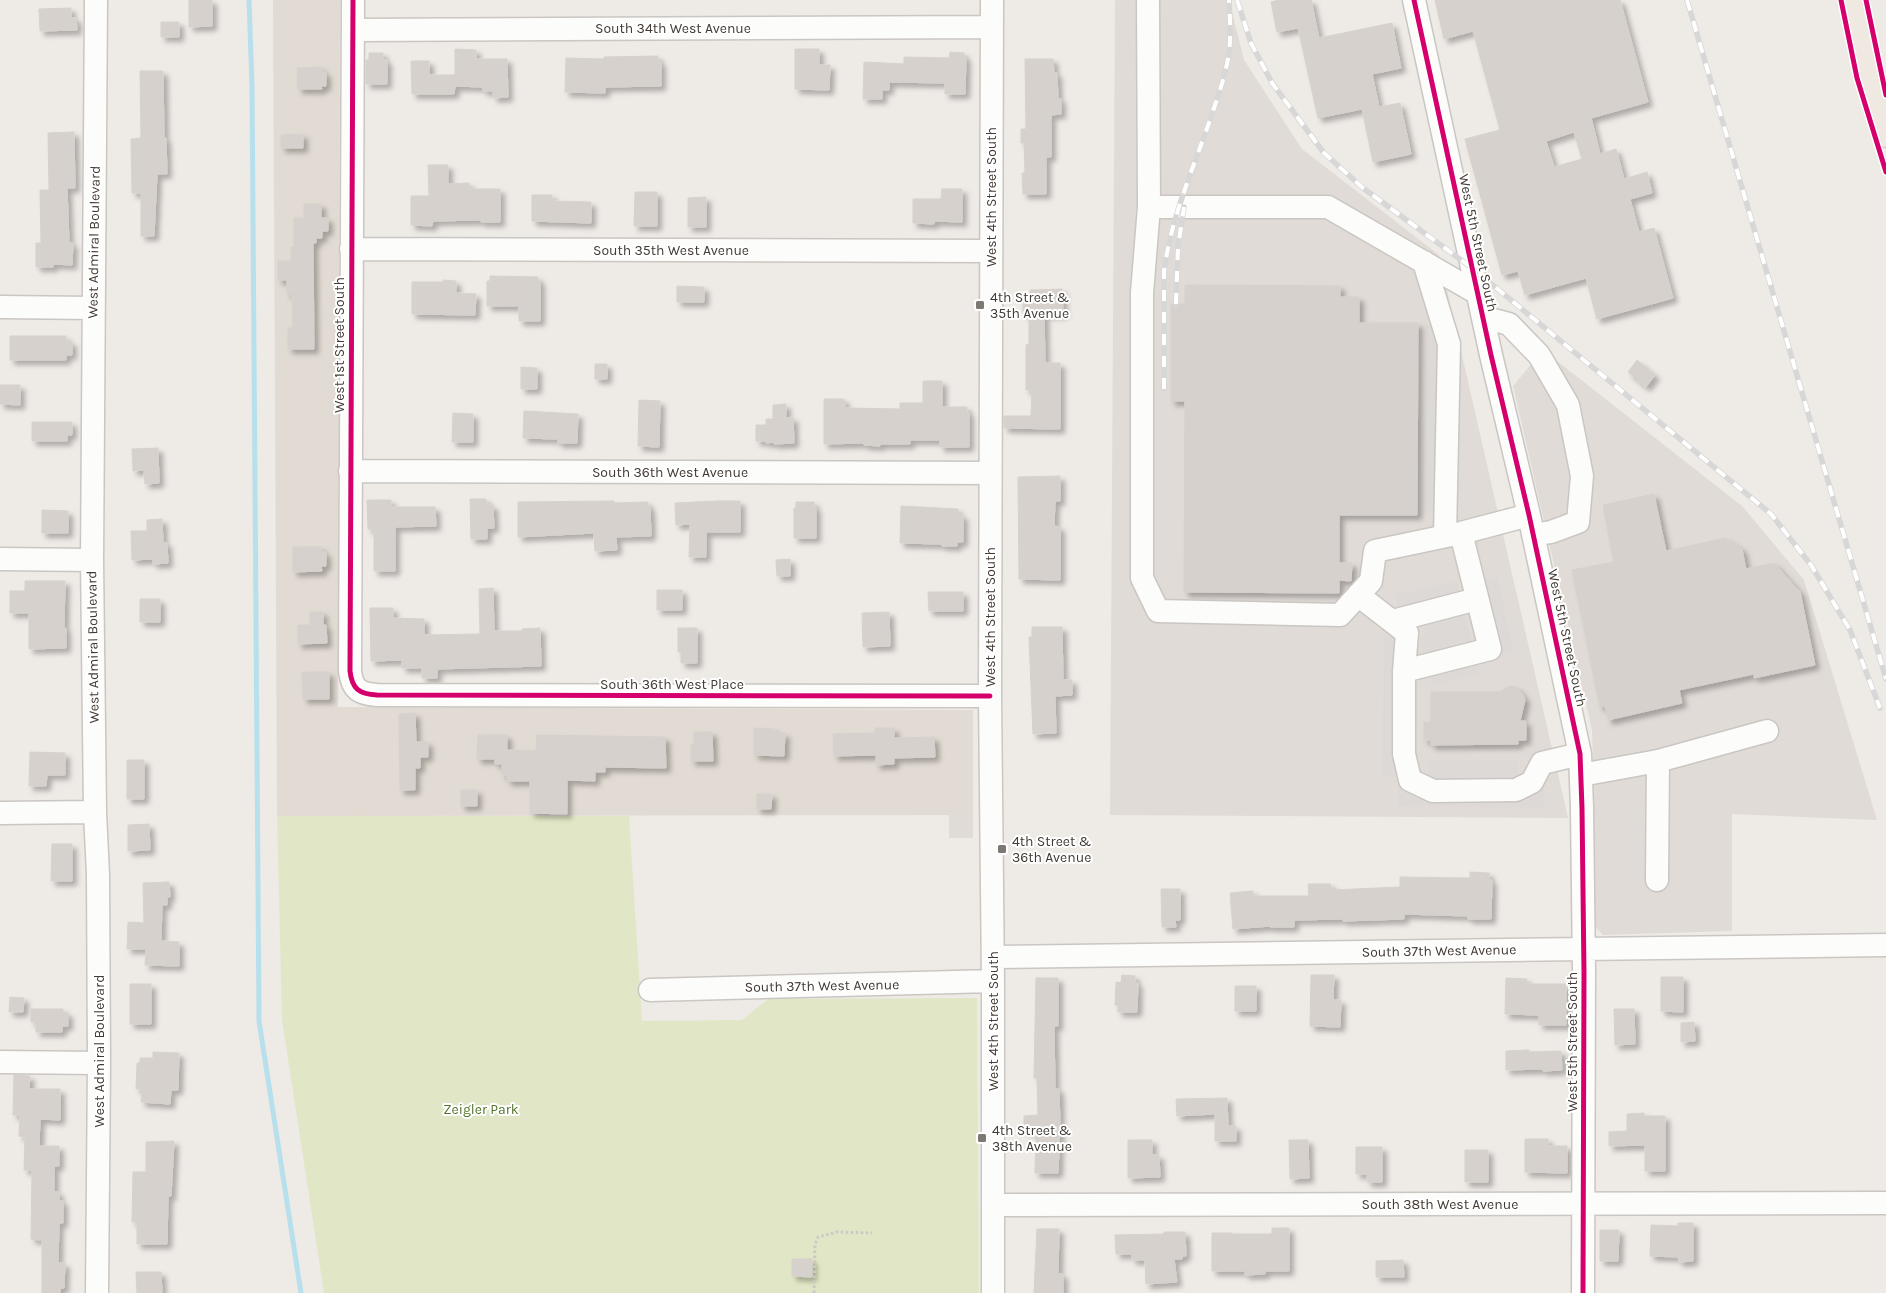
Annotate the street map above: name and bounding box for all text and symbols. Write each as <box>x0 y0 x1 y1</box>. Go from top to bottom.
street label: South 34th West Avenue <box>595 20 751 37</box>
street label: West 4th Street South <box>983 127 1000 267</box>
street label: West Admiral Boulevard <box>84 165 104 319</box>
street label: West 5th Street South <box>1455 173 1501 313</box>
street label: South 35th West Avenue <box>593 242 749 259</box>
street label: West 1st Street South <box>331 277 348 413</box>
place label: 4th Street & 35th Avenue <box>990 289 1070 322</box>
marker: 4th Street & 35th Avenue <box>974 299 986 311</box>
street label: South 36th West Avenue <box>592 464 748 481</box>
street label: West 4th Street South <box>982 547 999 687</box>
street label: West 5th Street South <box>1544 568 1590 708</box>
street label: West Admiral Boulevard <box>83 570 103 724</box>
street label: South 36th West Place <box>600 676 744 693</box>
place label: 4th Street & 36th Avenue <box>1012 833 1092 866</box>
marker: 4th Street & 36th Avenue <box>996 843 1008 855</box>
street label: South 37th West Avenue <box>1361 941 1517 961</box>
street label: West 4th Street South <box>985 951 1002 1091</box>
street label: West 5th Street South <box>1564 972 1581 1112</box>
street label: West Admiral Boulevard <box>91 975 108 1127</box>
street label: South 37th West Avenue <box>744 976 900 996</box>
park label: Zeigler Park <box>443 1101 519 1118</box>
place label: 4th Street & 38th Avenue <box>992 1122 1072 1155</box>
marker: 4th Street & 38th Avenue <box>976 1132 988 1144</box>
street label: South 38th West Avenue <box>1362 1196 1518 1213</box>

